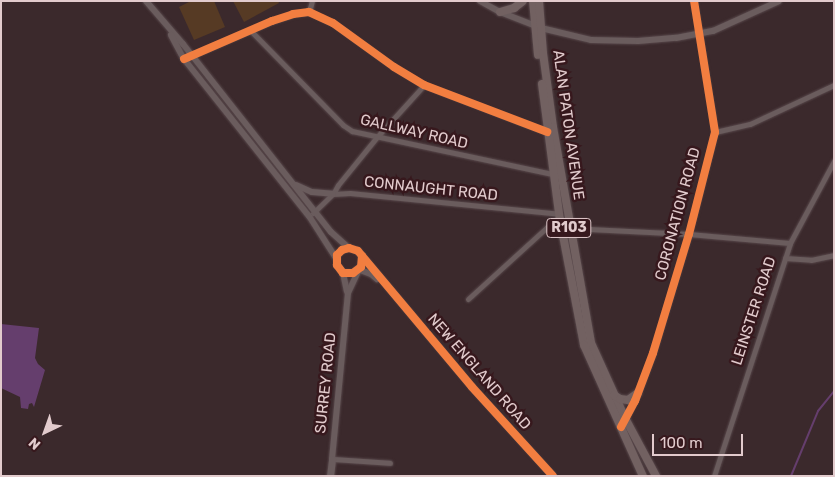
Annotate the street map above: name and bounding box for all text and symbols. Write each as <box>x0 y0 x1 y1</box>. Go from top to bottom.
street label: ALAN PATON AVENUE <box>549 49 587 201</box>
street label: GALLWAY ROAD <box>358 111 470 153</box>
street label: CORONATION ROAD <box>652 146 704 282</box>
street label: CONNAUGHT ROAD <box>363 173 499 205</box>
road number: R103 <box>545 217 593 240</box>
street label: LEINSTER ROAD <box>728 255 780 367</box>
street label: NEW ENGLAND ROAD <box>424 310 534 434</box>
street label: SURREY ROAD <box>312 331 340 435</box>
north arrow <box>20 407 70 457</box>
scale bar <box>655 424 746 456</box>
text: N <box>25 434 44 453</box>
text: 100 m <box>660 434 702 452</box>

